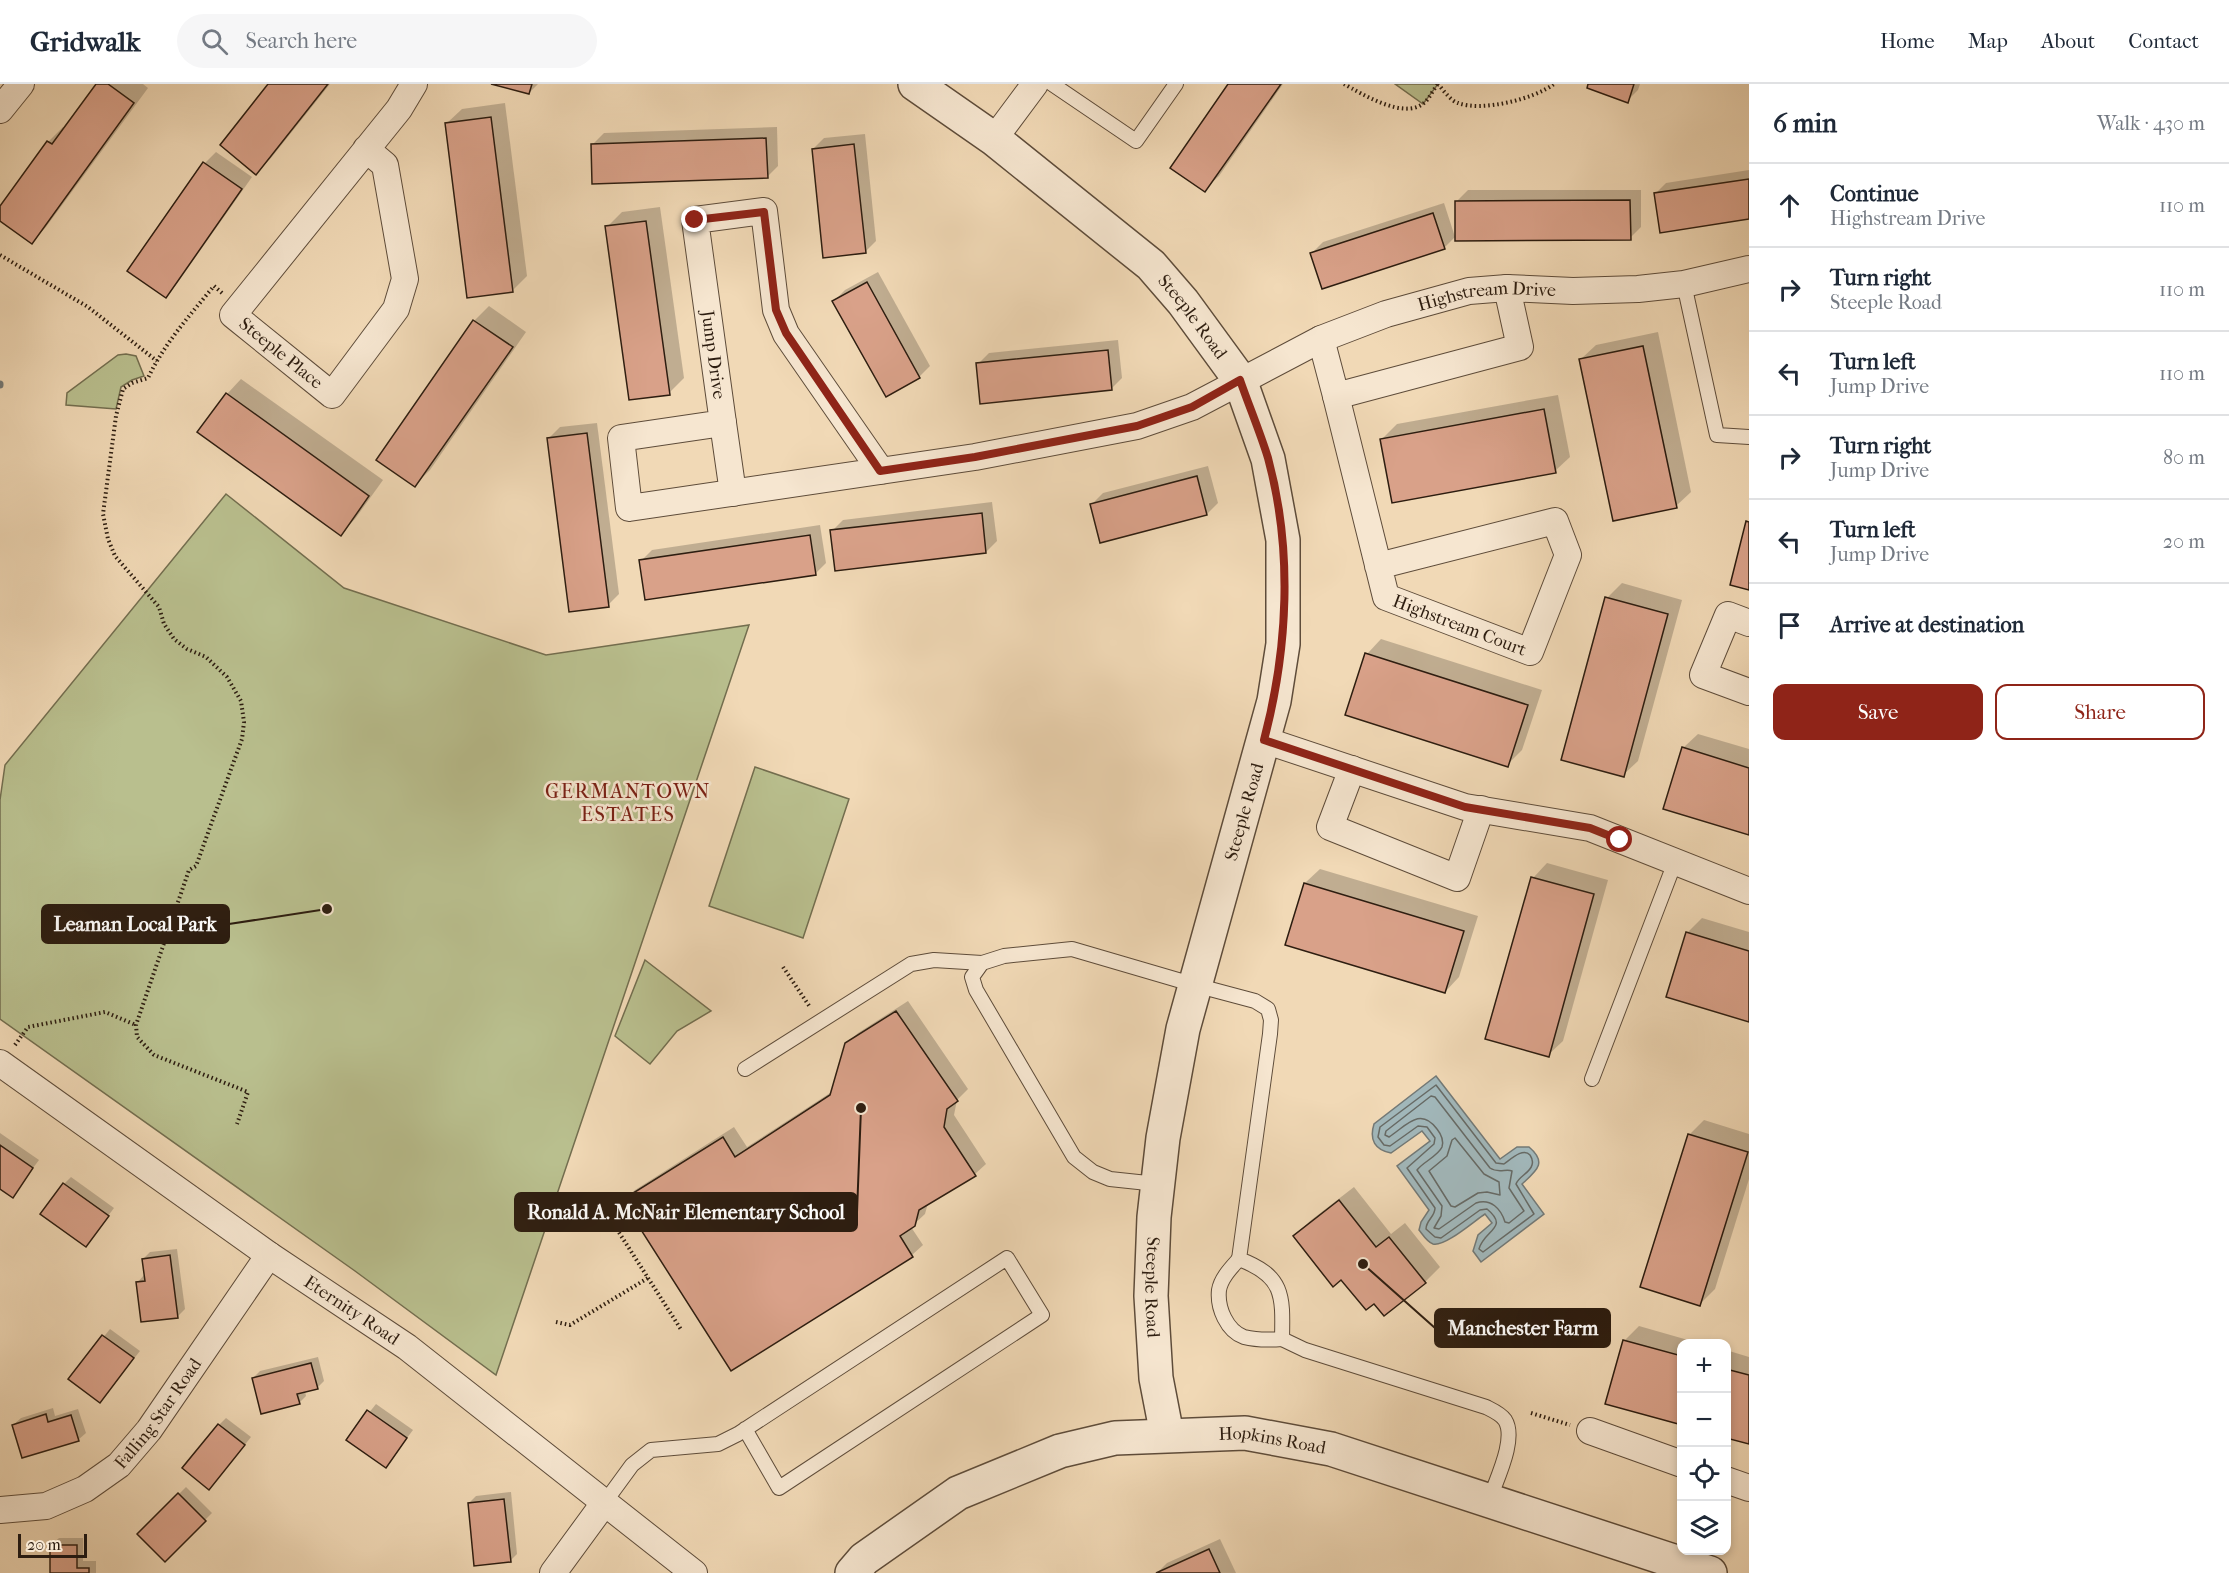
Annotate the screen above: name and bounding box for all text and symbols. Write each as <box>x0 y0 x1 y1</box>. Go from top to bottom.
search box <box>177 14 597 68</box>
text: Gridwalk <box>30 25 141 58</box>
icon: search <box>198 25 231 58</box>
text: Search here <box>246 28 357 54</box>
text: Home <box>1880 29 1935 53</box>
text: Map <box>1968 29 2008 53</box>
text: About <box>2041 29 2095 53</box>
text: Contact <box>2128 29 2199 53</box>
text: 6 min <box>1773 108 1837 139</box>
text: Walk · 430 m <box>2097 112 2205 135</box>
text: Continue <box>1830 181 1919 207</box>
icon: ahead <box>1773 189 1806 222</box>
text: 110 m <box>2159 194 2205 217</box>
route end <box>681 206 707 232</box>
text: Highstream Drive <box>1830 207 1985 230</box>
text: Turn right <box>1830 265 1931 291</box>
street label: Steeple Road <box>1153 271 1231 364</box>
icon: right <box>1773 273 1806 306</box>
street label: Highstream Drive <box>1415 278 1556 316</box>
text: 110 m <box>2159 278 2205 301</box>
text: Steeple Road <box>1830 291 1942 314</box>
street label: Jump Drive <box>696 307 730 401</box>
street label: Steeple Place <box>235 313 327 394</box>
text: Turn left <box>1830 349 1916 375</box>
icon: left <box>1773 357 1806 390</box>
text: 110 m <box>2159 362 2205 385</box>
text: Jump Drive <box>1830 375 1929 398</box>
text: Turn right <box>1830 433 1931 459</box>
icon: right <box>1773 441 1806 474</box>
text: 80 m <box>2163 446 2205 469</box>
text: Jump Drive <box>1830 459 1929 482</box>
text: Turn left <box>1830 517 1916 543</box>
icon: left <box>1773 525 1806 558</box>
text: 20 m <box>2163 530 2205 553</box>
text: Jump Drive <box>1830 543 1929 566</box>
street label: Highstream Court <box>1390 591 1530 661</box>
icon: arrive <box>1773 609 1806 642</box>
text: Arrive at destination <box>1830 612 2024 638</box>
button: Save <box>1773 684 1983 740</box>
button: Share <box>1995 684 2205 740</box>
street label: Steeple Road <box>1220 761 1269 863</box>
district label: GERMANTOWN ESTATES <box>545 780 711 826</box>
route start <box>1606 826 1632 852</box>
callout: Leaman Local Park <box>42 905 229 943</box>
text: Leaman Local Park <box>53 913 217 936</box>
callout: Ronald A. McNair Elementary School <box>515 1193 857 1231</box>
text: Ronald A. McNair Elementary School <box>527 1201 845 1224</box>
street label: Steeple Road <box>1140 1236 1164 1338</box>
street label: Eternity Road <box>300 1271 403 1350</box>
callout: Manchester Farm <box>1435 1309 1610 1347</box>
text: Manchester Farm <box>1446 1317 1599 1340</box>
map controls <box>1677 1339 1731 1555</box>
button: + <box>1677 1339 1731 1393</box>
street label: Falling Star Road <box>110 1354 206 1473</box>
button: − <box>1677 1393 1731 1447</box>
street label: Hopkins Road <box>1218 1422 1328 1459</box>
button: locate <box>1677 1447 1731 1501</box>
button: layers <box>1677 1501 1731 1555</box>
scale bar <box>18 1531 87 1558</box>
text: 20 m <box>27 1535 61 1554</box>

